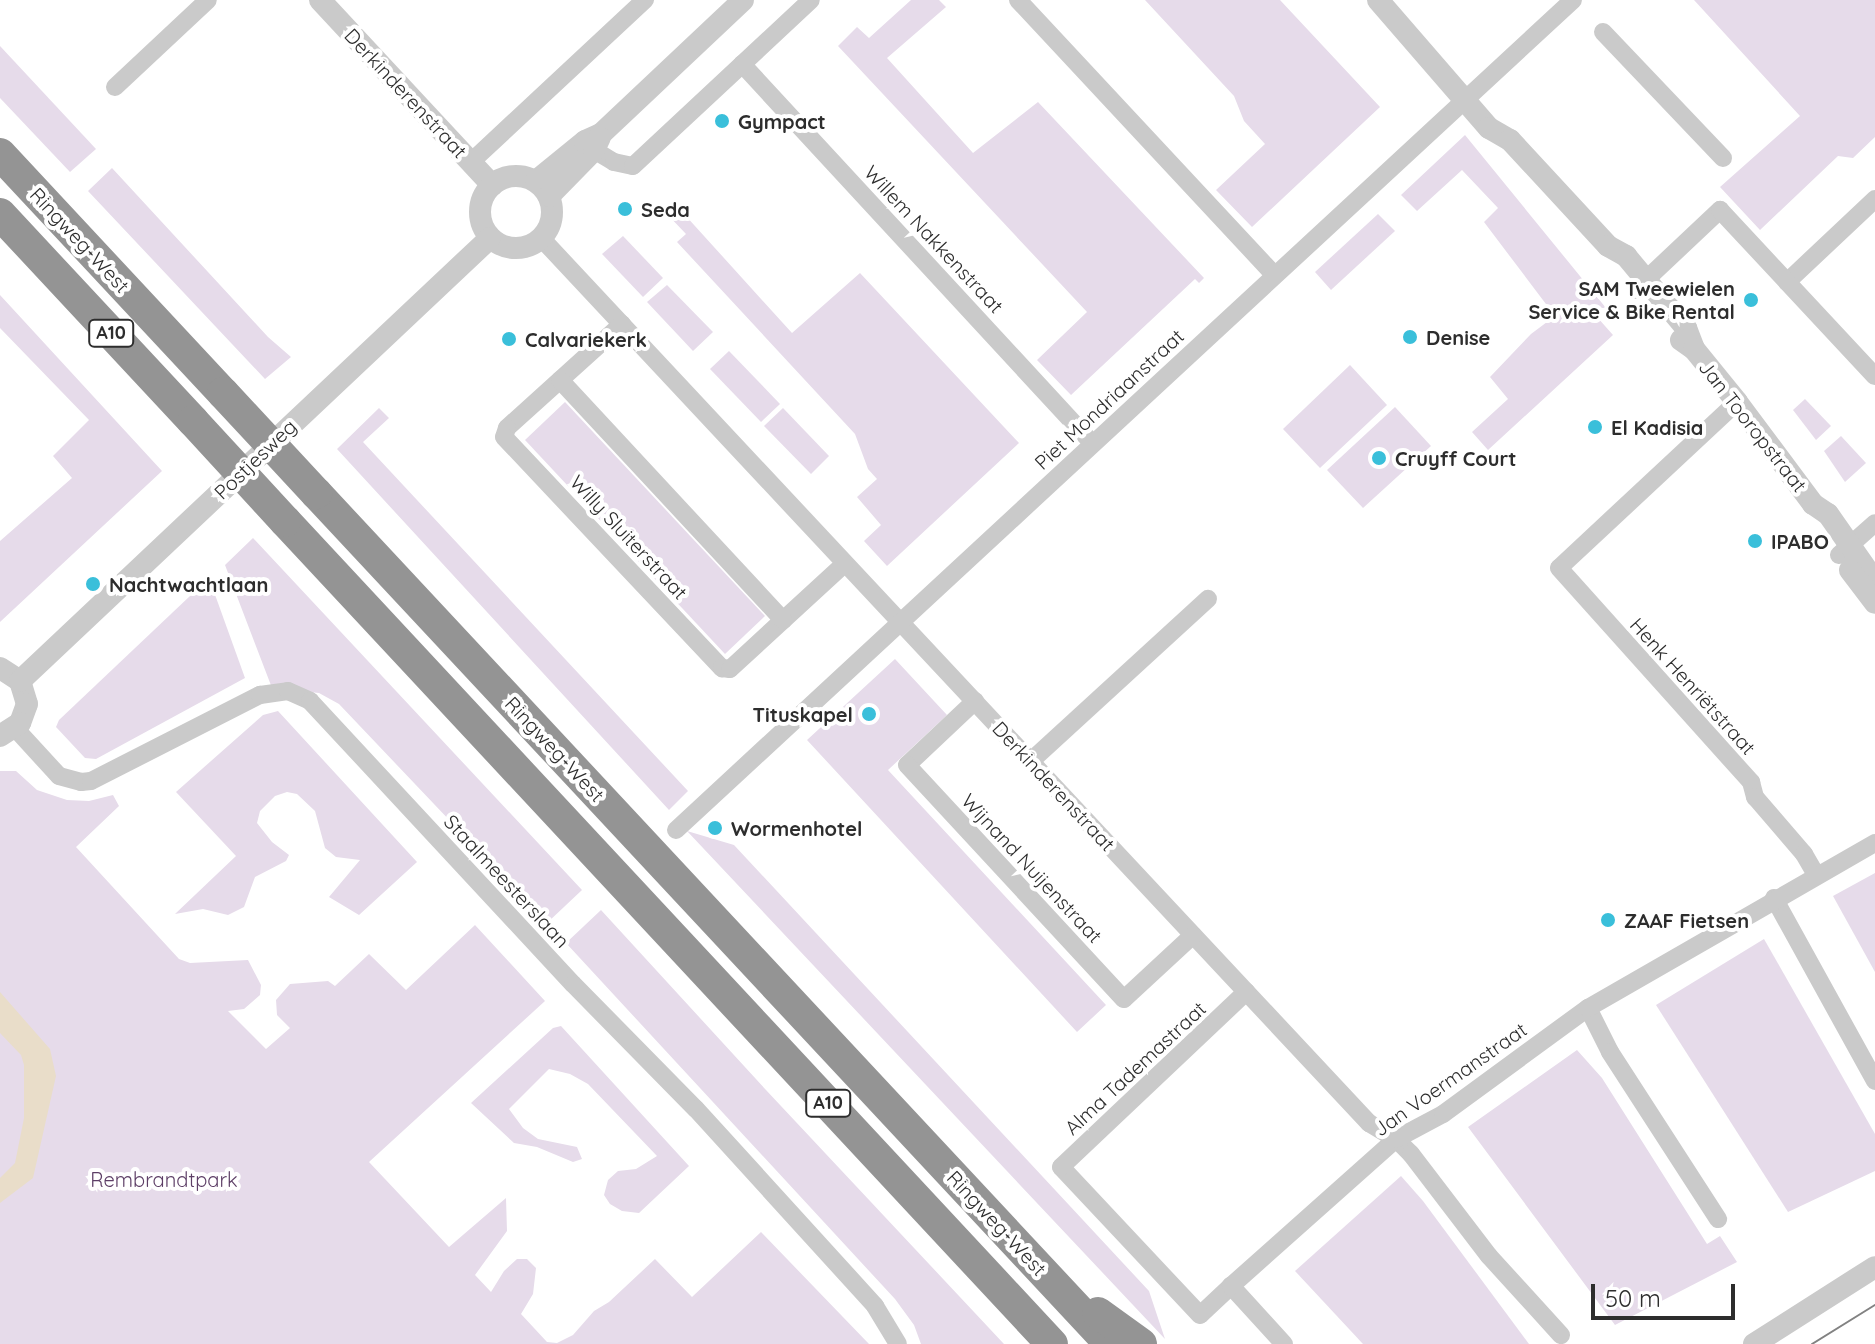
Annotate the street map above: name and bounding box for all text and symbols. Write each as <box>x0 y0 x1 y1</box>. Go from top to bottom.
street label: Derkinderenstraat <box>340 23 472 163</box>
place label: Gympact <box>738 109 826 133</box>
marker: Gympact <box>713 112 731 130</box>
street label: Willem Nakkenstraat <box>859 160 1009 318</box>
street label: Ringweg-West <box>25 183 135 297</box>
place label: Seda <box>641 197 690 221</box>
marker: Seda <box>616 200 634 218</box>
place label: SAM Tweewielen Service & Bike Rental <box>1528 276 1735 323</box>
marker: SAM Tweewielen Service & Bike Rental <box>1742 291 1760 309</box>
road number: A10 <box>87 319 135 347</box>
street label: Piet Mondriaanstraat <box>1030 324 1188 474</box>
place label: Denise <box>1426 325 1490 349</box>
place label: Calvariekerk <box>525 327 647 351</box>
marker: Denise <box>1401 328 1419 346</box>
marker: Calvariekerk <box>500 330 518 348</box>
street label: Jan Tooropstraat <box>1694 355 1812 497</box>
street label: Postjesweg <box>209 414 301 504</box>
place label: El Kadisia <box>1611 415 1703 439</box>
marker: El Kadisia <box>1586 418 1604 436</box>
place label: Cruyff Court <box>1395 446 1516 470</box>
marker: Cruyff Court <box>1370 449 1388 467</box>
street label: Willy Sluiterstraat <box>565 470 693 604</box>
place label: IPABO <box>1771 529 1829 553</box>
marker: IPABO <box>1746 532 1764 550</box>
place label: Nachtwachtlaan <box>109 572 268 596</box>
marker: Nachtwachtlaan <box>84 575 102 593</box>
street label: Henk Henriëtstraat <box>1625 613 1761 759</box>
street label: Ringweg-West <box>500 692 610 806</box>
place label: Tituskapel <box>753 702 853 726</box>
marker: Tituskapel <box>860 705 878 723</box>
street label: Derkinderenstraat <box>988 716 1120 856</box>
street label: Wijnand Nuijenstraat <box>957 788 1107 948</box>
street label: Staalmeesterslaan <box>439 810 575 952</box>
place label: Wormenhotel <box>731 816 862 840</box>
marker: Wormenhotel <box>706 819 724 837</box>
place label: ZAAF Fietsen <box>1624 908 1749 932</box>
marker: ZAAF Fietsen <box>1599 911 1617 929</box>
street label: Alma Tademastraat <box>1059 996 1211 1140</box>
street label: Jan Voermanstraat <box>1369 1017 1531 1141</box>
road number: A10 <box>804 1089 852 1117</box>
street label: Ringweg-West <box>942 1166 1052 1280</box>
park label: Rembrandtpark <box>90 1167 238 1191</box>
scale bar <box>1595 1268 1739 1318</box>
text: 50 m <box>1605 1283 1661 1313</box>

